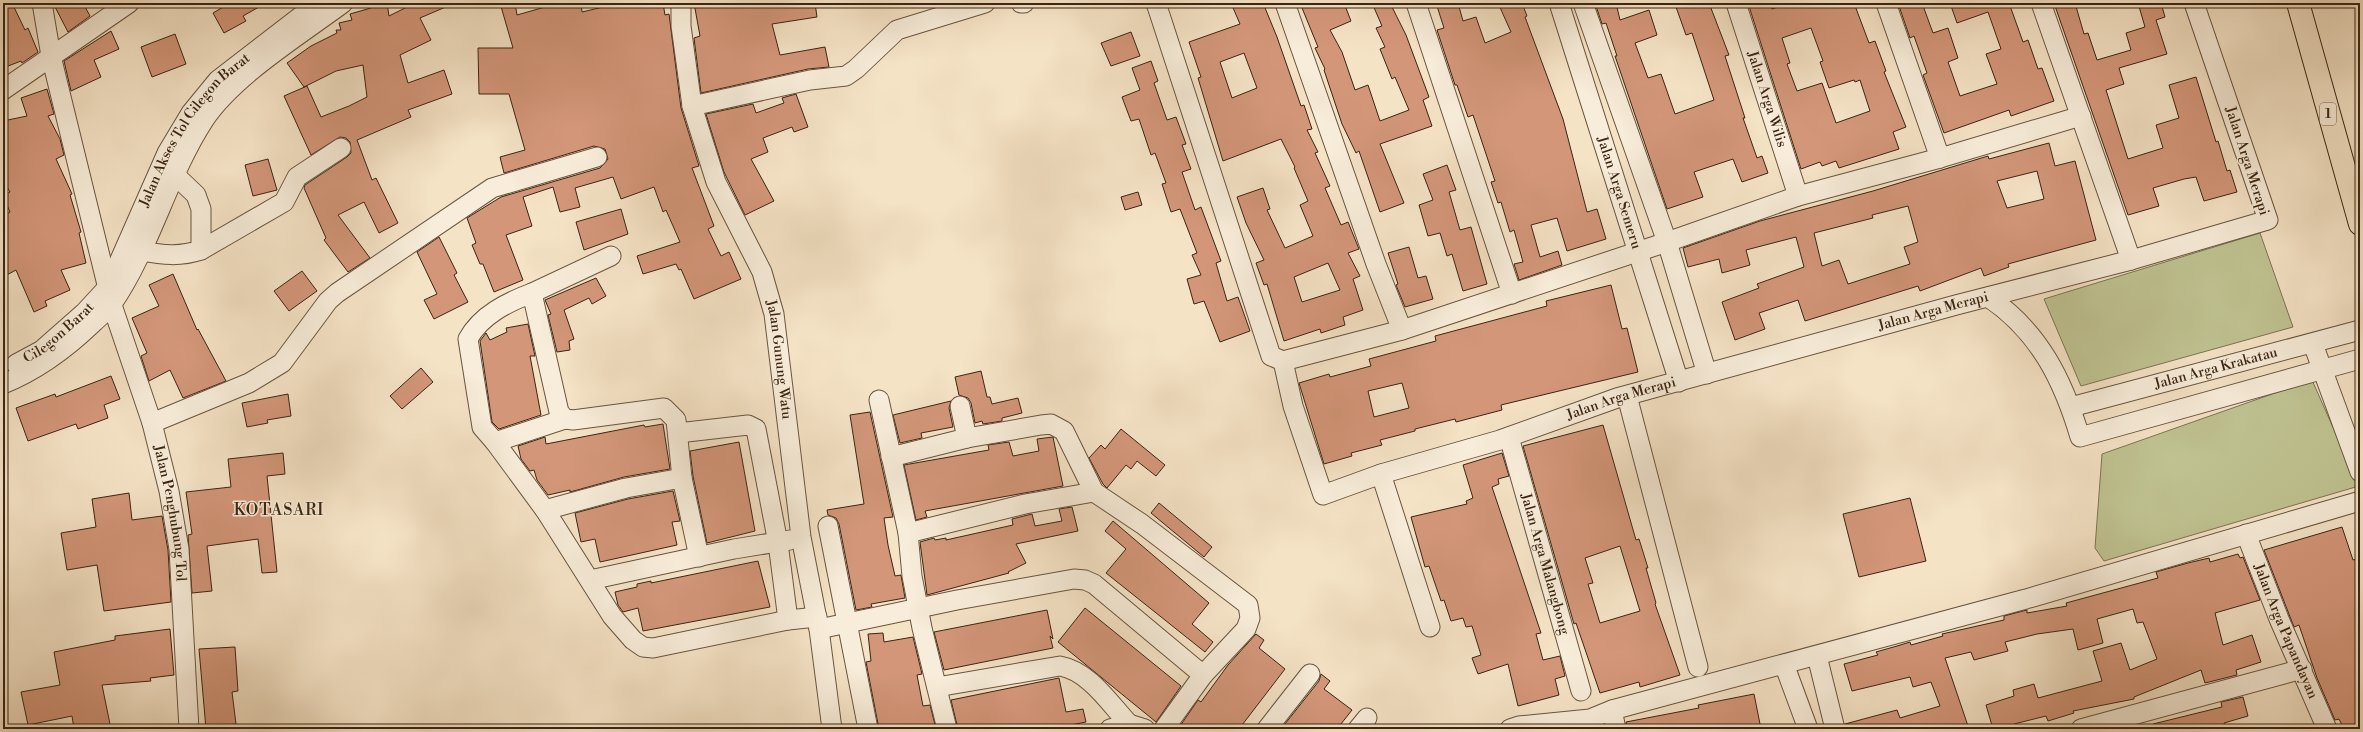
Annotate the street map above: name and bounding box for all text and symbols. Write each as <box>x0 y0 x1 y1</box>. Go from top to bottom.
street label: Jalan Arga Wilis <box>1743 48 1791 150</box>
street label: Jalan Akses Tol Cilegon Barat <box>135 50 254 211</box>
street label: Jalan Arga Merapi <box>2221 103 2273 218</box>
road number: 1 <box>2320 103 2336 125</box>
street label: Jalan Arga Semeru <box>1592 133 1645 251</box>
street label: Jalan Arga Merapi <box>1875 288 1991 335</box>
street label: Jalan Gunung Watu <box>761 297 796 420</box>
street label: Cilegon Barat <box>20 299 98 367</box>
street label: Jalan Arga Krakatau <box>2151 343 2280 394</box>
street label: Jalan Arga Merapi <box>1563 373 1678 425</box>
street label: Jalan Penghubung Tol <box>149 442 190 582</box>
street label: Jalan Arga Malangbong <box>1516 490 1574 637</box>
district label: KOTASARI <box>234 500 324 520</box>
street label: Jalan Arga Papandayan <box>2249 560 2322 702</box>

